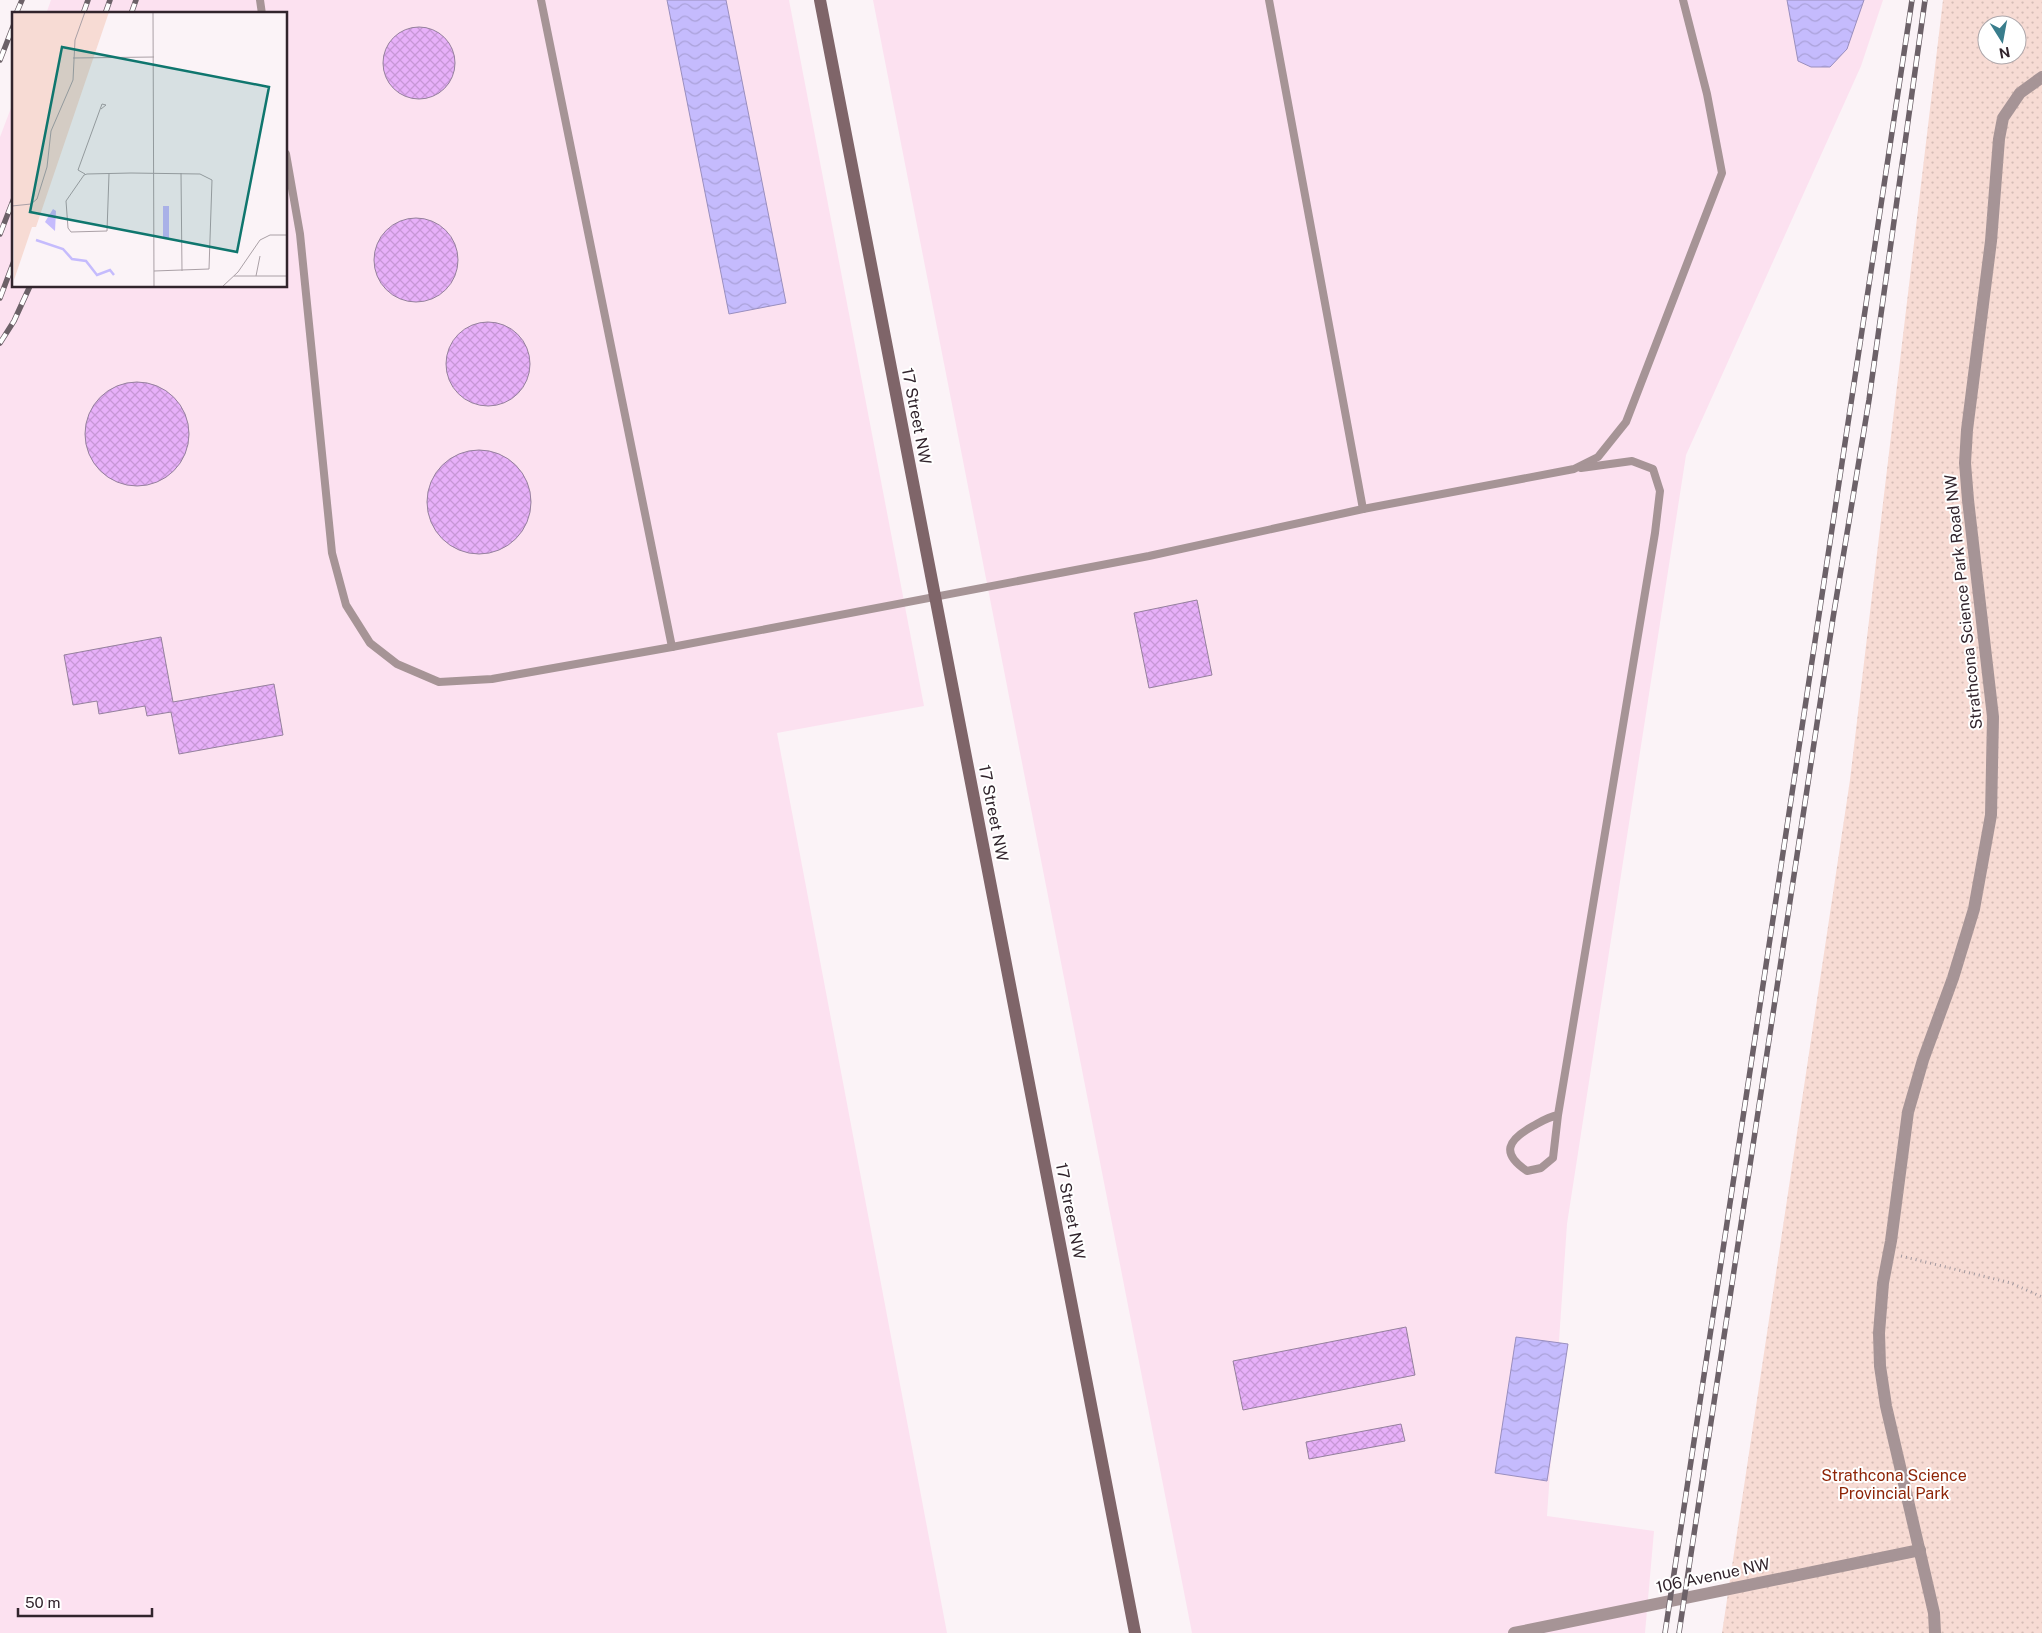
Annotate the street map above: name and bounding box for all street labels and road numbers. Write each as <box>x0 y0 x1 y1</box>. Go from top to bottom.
street label: 17 Street NW <box>898 366 935 466</box>
street label: Strathcona Science Park Road NW <box>1941 473 1986 730</box>
street label: 17 Street NW <box>975 763 1012 863</box>
street label: 17 Street NW <box>1052 1161 1089 1261</box>
street label: 106 Avenue NW <box>1654 1554 1772 1597</box>

